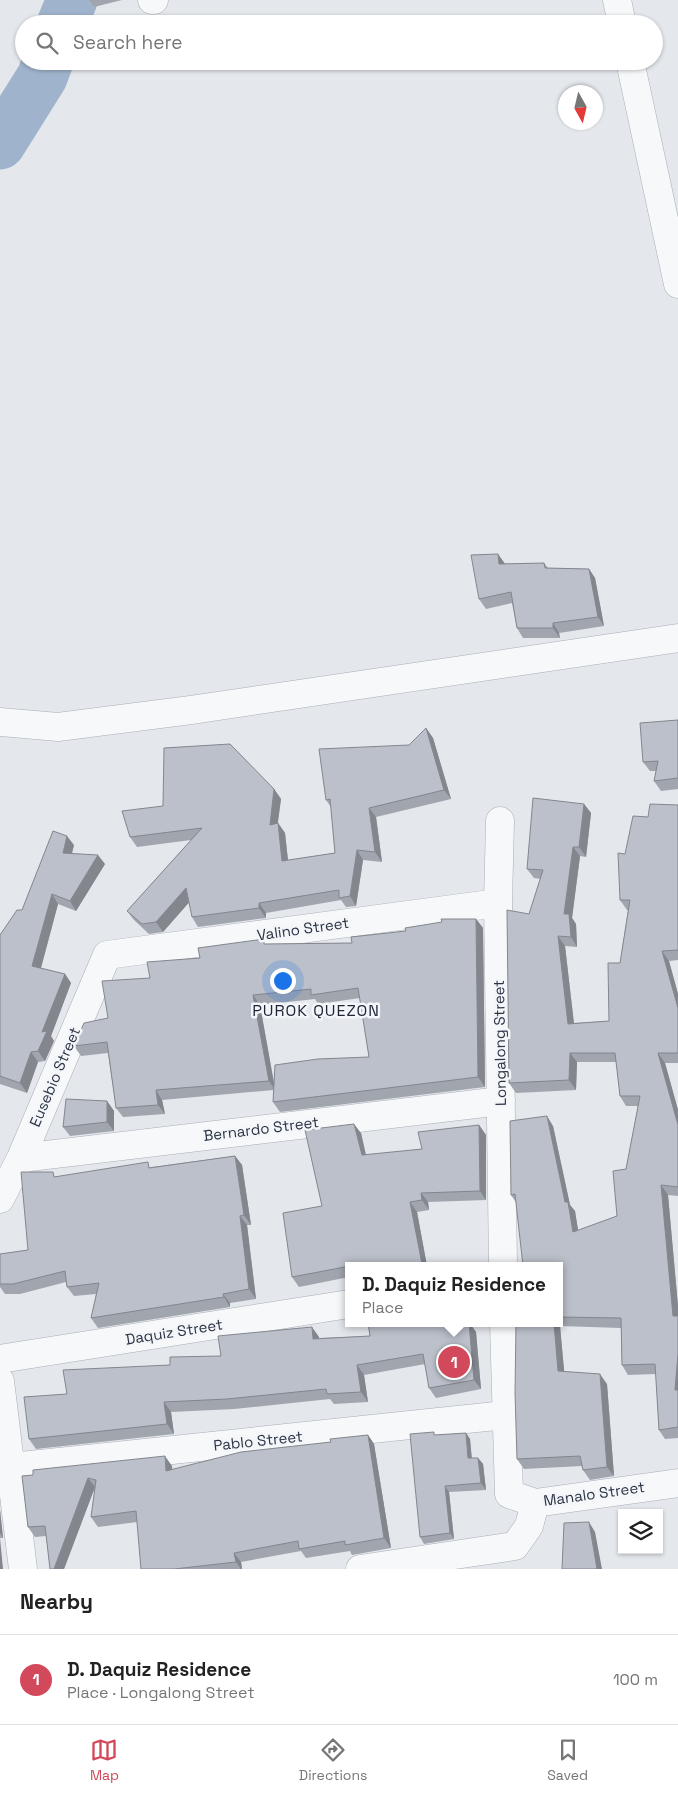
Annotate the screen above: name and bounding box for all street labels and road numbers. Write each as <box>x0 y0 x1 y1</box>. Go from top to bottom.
street label: Valino Street <box>256 913 350 944</box>
street label: Longalong Street <box>489 980 510 1106</box>
street label: Eusebio Street <box>25 1024 84 1130</box>
street label: Bernardo Street <box>202 1112 320 1145</box>
street label: Daquiz Street <box>124 1314 224 1349</box>
street label: Pablo Street <box>212 1426 304 1455</box>
street label: Manalo Street <box>542 1477 646 1510</box>

